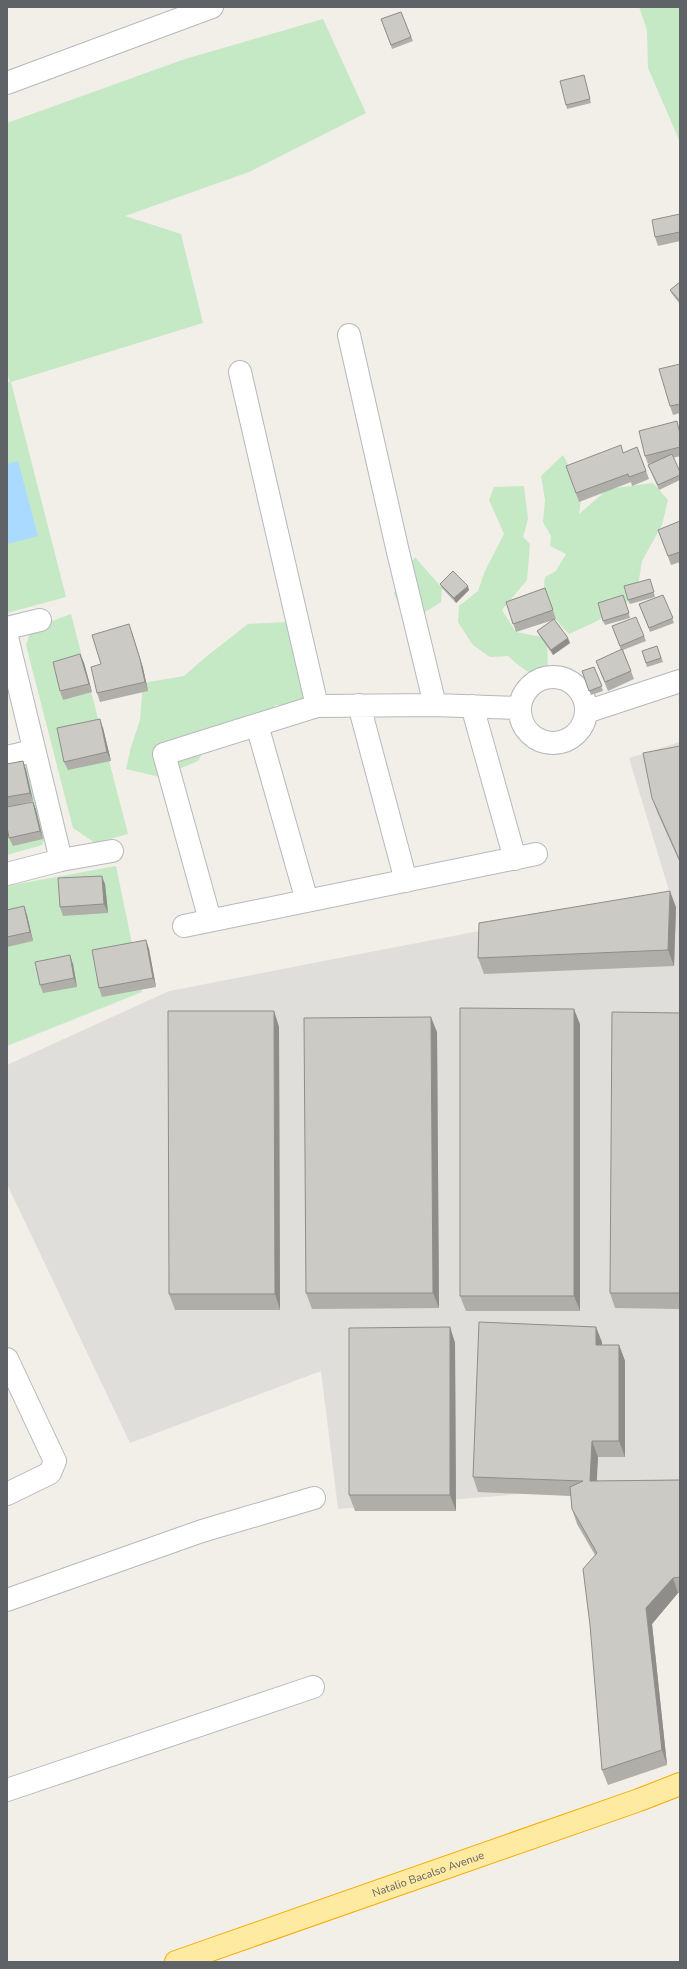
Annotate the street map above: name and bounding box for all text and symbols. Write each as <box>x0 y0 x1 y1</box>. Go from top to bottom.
street label: Natalio Bacalso Avenue <box>370 1847 486 1900</box>

